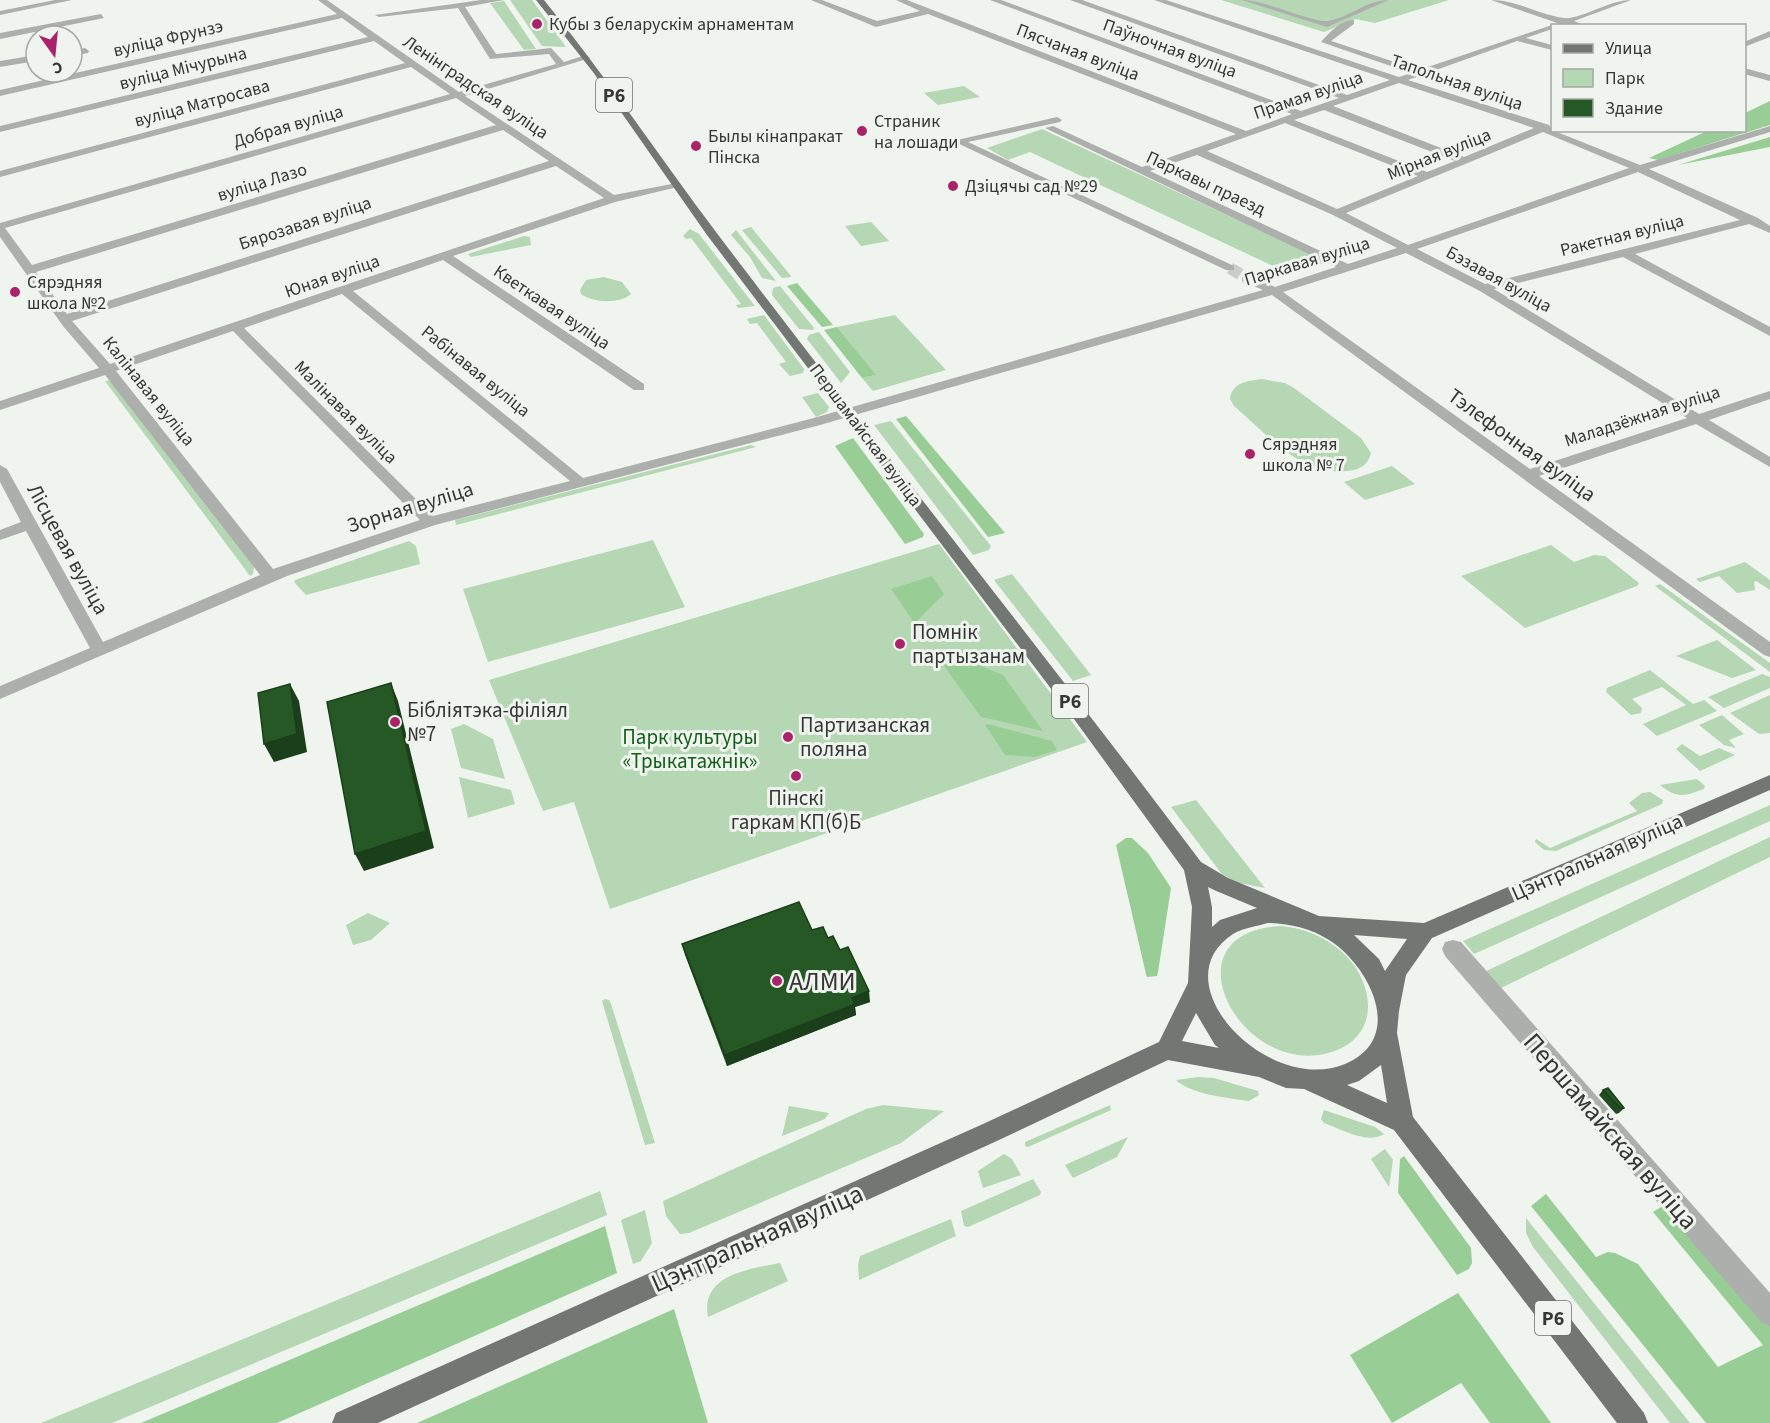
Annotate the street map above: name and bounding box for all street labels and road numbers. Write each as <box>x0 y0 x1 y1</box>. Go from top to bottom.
street label: Паўночная вуліца <box>1099 13 1240 84</box>
street label: вуліца Фрунзэ <box>111 14 225 63</box>
street label: Пясчаная вуліца <box>1013 18 1143 87</box>
street label: Ленінградская вуліца <box>398 29 553 145</box>
street label: вуліца Мічурына <box>117 41 249 96</box>
street label: Тапольная вуліца <box>1387 48 1526 117</box>
street label: Прамая вуліца <box>1250 65 1366 126</box>
street label: вуліца Матросава <box>132 73 273 134</box>
road number: Р6 <box>596 78 632 112</box>
street label: Добрая вуліца <box>230 99 346 154</box>
street label: Мірная вуліца <box>1383 122 1495 187</box>
street label: Паркавы праезд <box>1142 145 1270 222</box>
street label: вуліца Лазо <box>214 157 310 208</box>
street label: Бярозавая вуліца <box>236 190 375 257</box>
street label: Ракетная вуліца <box>1558 208 1687 263</box>
street label: Паркавая вуліца <box>1241 231 1373 292</box>
street label: Бэзавая вуліца <box>1441 240 1556 319</box>
street label: Юная вуліца <box>281 249 383 304</box>
street label: Кветкавая вуліца <box>488 259 615 356</box>
street label: Рабінавая вуліца <box>416 320 535 423</box>
street label: Калінавая вуліца <box>97 331 201 451</box>
street label: Малінавая вуліца <box>288 355 403 470</box>
street label: Першамайская вуліца <box>804 359 928 512</box>
street label: Маладзёжная вуліца <box>1561 379 1723 453</box>
street label: Тэлефонная вуліца <box>1442 381 1602 509</box>
street label: Зорная вуліца <box>343 474 477 540</box>
street label: Лісцевая вуліца <box>20 478 116 620</box>
road number: Р6 <box>1052 684 1088 718</box>
street label: Цэнтральная вуліца <box>1507 806 1687 908</box>
street label: Першамайская вуліца <box>1515 1025 1707 1238</box>
street label: Цэнтральная вуліца <box>645 1175 869 1302</box>
road number: Р6 <box>1535 1301 1571 1335</box>

